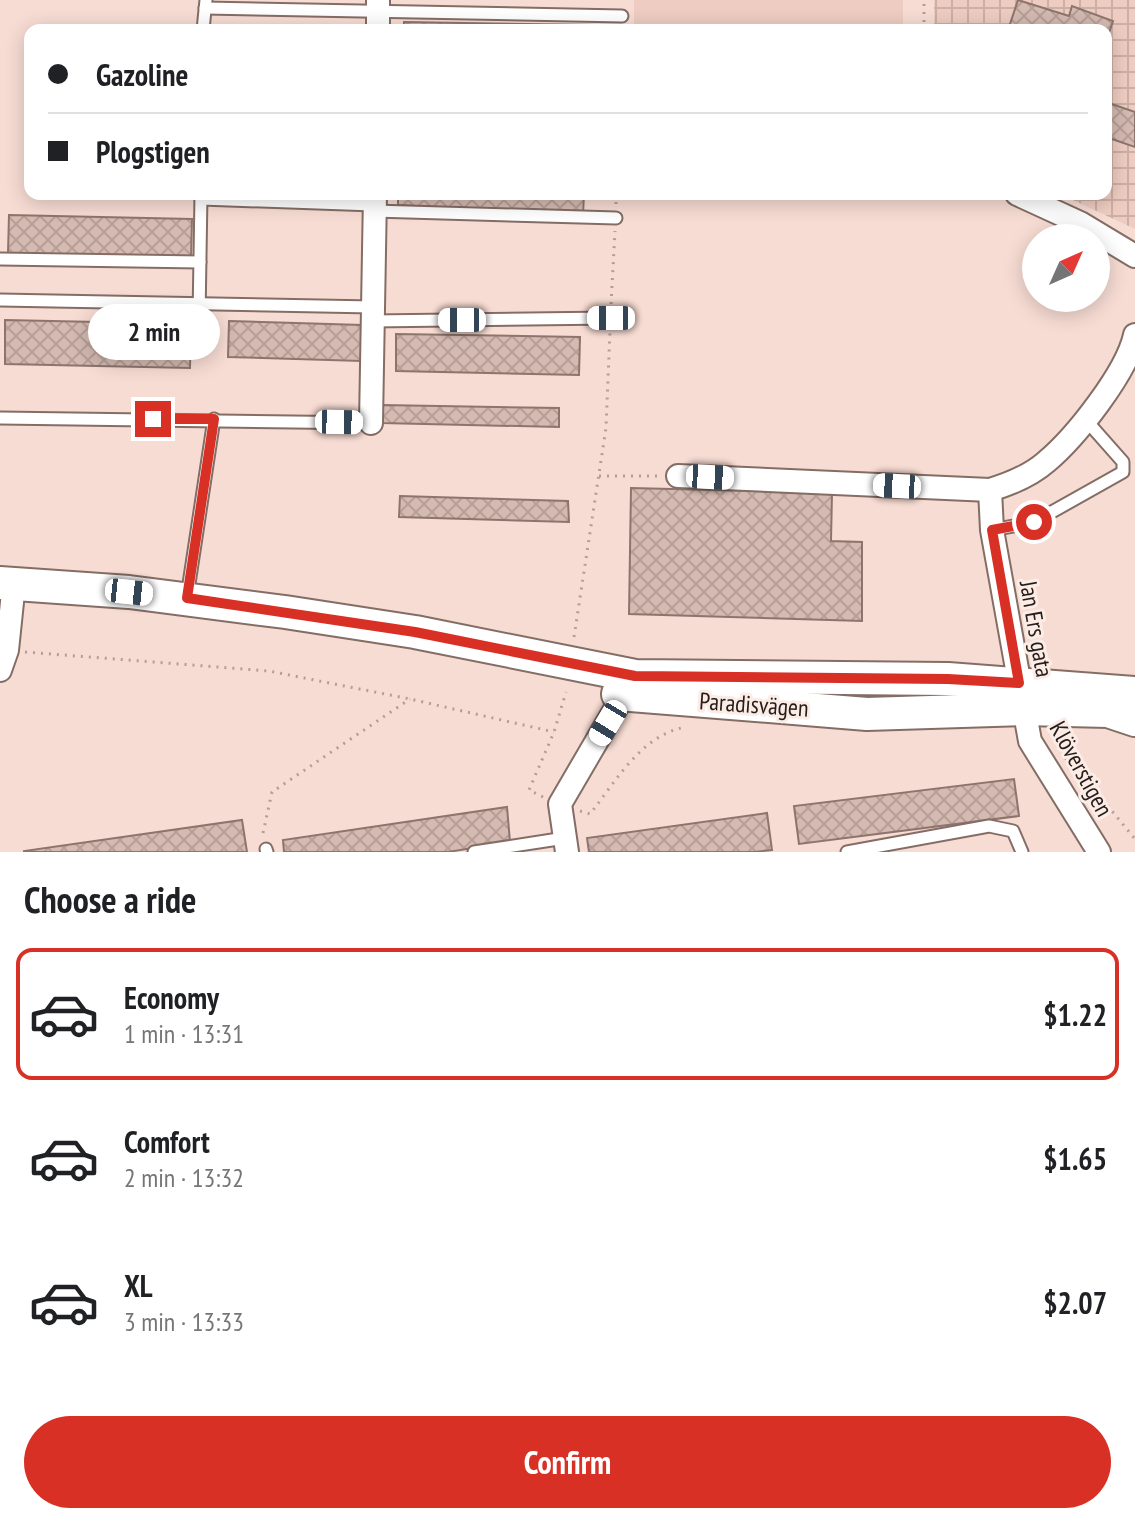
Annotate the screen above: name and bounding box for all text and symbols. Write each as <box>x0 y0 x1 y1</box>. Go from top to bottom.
text: Gazoline <box>96 55 188 94</box>
text: Plogstigen <box>96 132 210 171</box>
north arrow <box>1022 224 1110 312</box>
map controls <box>1022 224 1110 312</box>
callout: 2 min <box>87 303 219 359</box>
car <box>587 306 635 330</box>
car <box>438 308 486 332</box>
text: 2 min <box>128 315 180 348</box>
route end <box>135 401 171 437</box>
car <box>315 410 363 434</box>
car <box>685 464 735 490</box>
car <box>872 473 922 499</box>
route start <box>1016 504 1052 540</box>
street label: Jan Ers gata <box>1013 577 1060 679</box>
car <box>104 578 154 606</box>
street label: Paradisvägen <box>698 685 810 724</box>
car <box>585 696 631 750</box>
street label: Klöverstigen <box>1043 716 1120 822</box>
text: Choose a ride <box>24 876 196 923</box>
icon: car <box>28 978 100 1050</box>
text: Economy <box>124 978 219 1017</box>
text: $1.22 <box>1043 995 1107 1034</box>
text: 1 min · 13:31 <box>124 1017 244 1050</box>
icon: car <box>28 1122 100 1194</box>
text: Comfort <box>124 1122 210 1161</box>
text: $1.65 <box>1043 1139 1107 1178</box>
text: 2 min · 13:32 <box>124 1161 244 1194</box>
icon: car <box>28 1266 100 1338</box>
text: XL <box>124 1266 153 1305</box>
text: $2.07 <box>1043 1283 1107 1322</box>
text: 3 min · 13:33 <box>124 1305 244 1338</box>
button: Confirm <box>24 1416 1111 1508</box>

